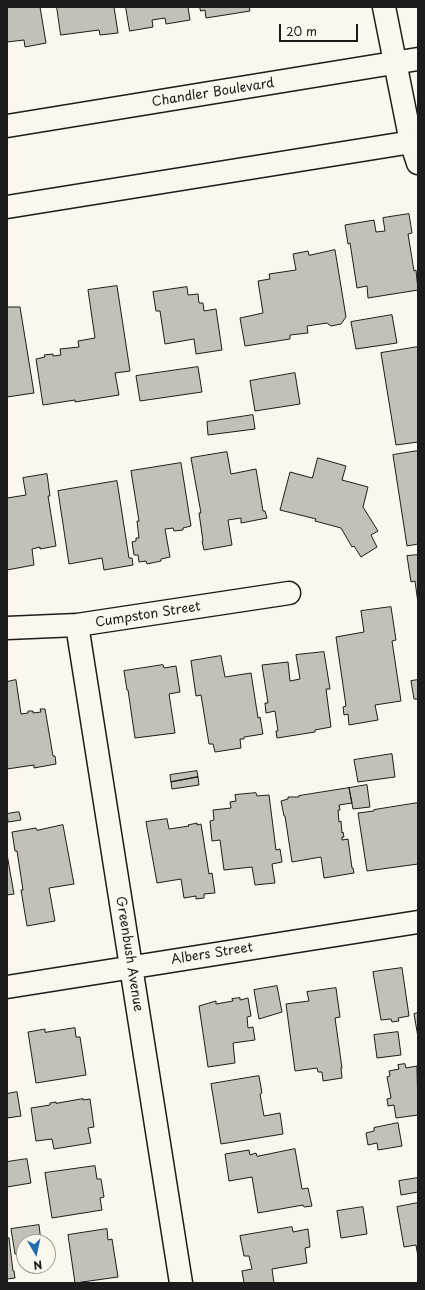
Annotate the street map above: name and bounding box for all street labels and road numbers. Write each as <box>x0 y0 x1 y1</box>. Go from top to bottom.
street label: Chandler Boulevard <box>151 76 275 110</box>
street label: Cumpston Street <box>94 599 202 631</box>
street label: Greenbush Avenue <box>112 895 146 1013</box>
street label: Albers Street <box>170 940 254 968</box>

